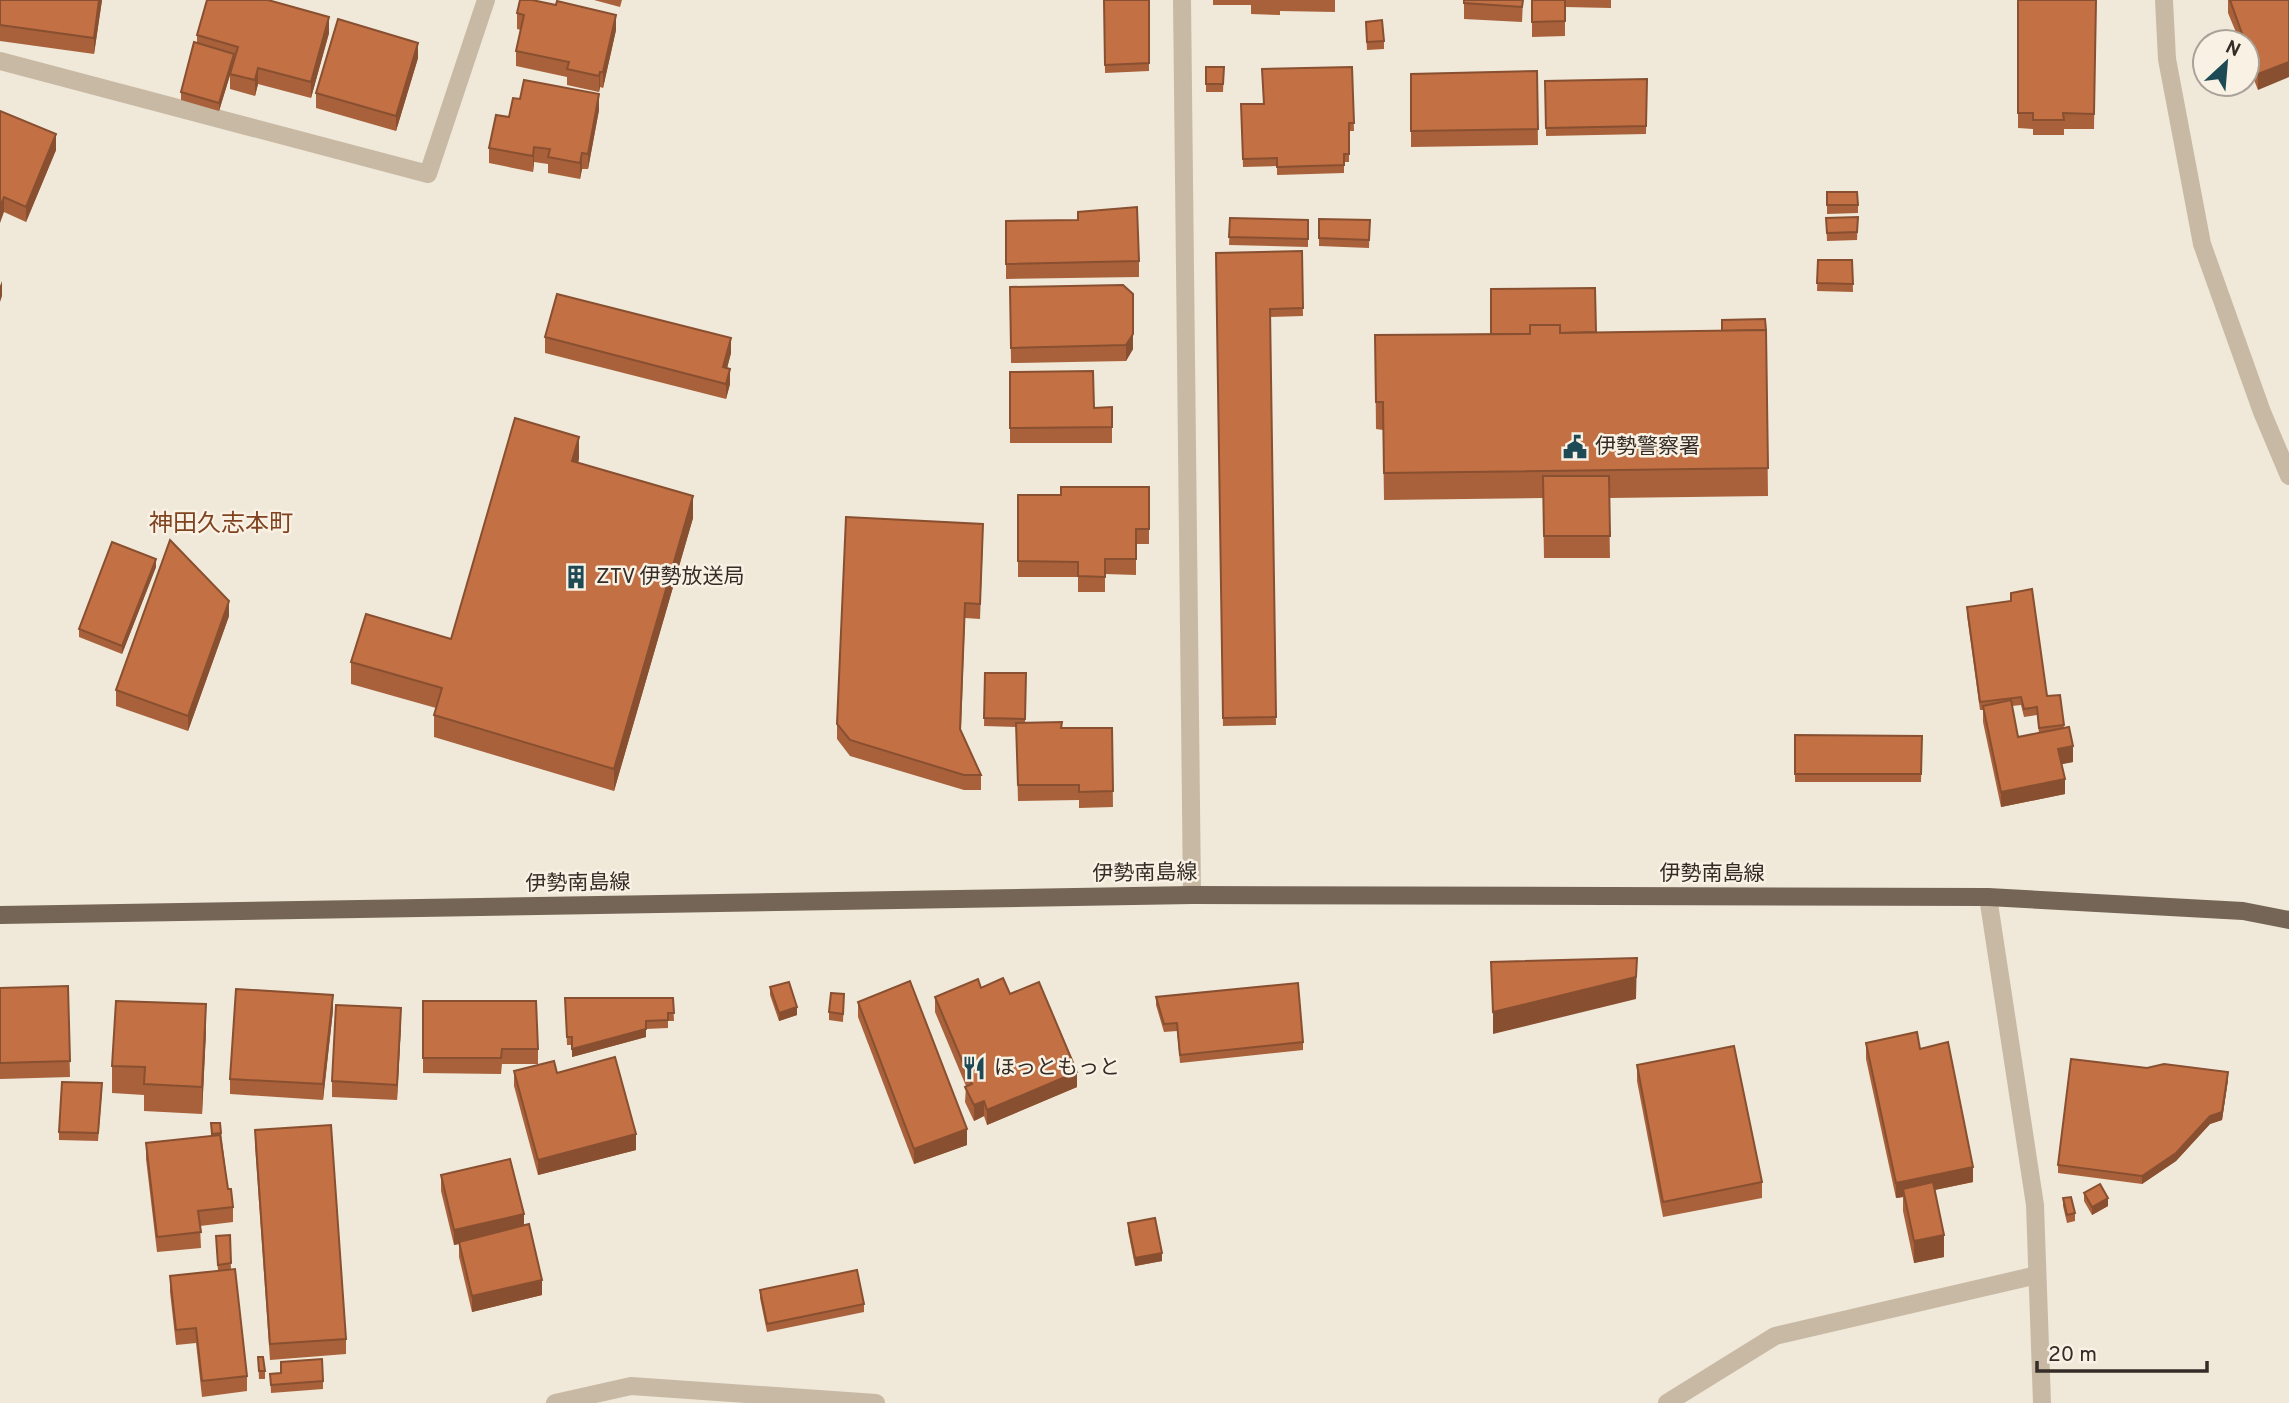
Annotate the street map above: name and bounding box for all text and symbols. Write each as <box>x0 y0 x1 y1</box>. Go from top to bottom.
north arrow <box>2191 28 2261 98</box>
text: N <box>2221 36 2244 63</box>
public building icon: 伊勢警察署 <box>1561 433 1589 461</box>
place label: 伊勢警察署 <box>1595 434 1700 461</box>
district label: 神田久志本町 <box>149 510 293 540</box>
building icon: ZTV 伊勢放送局 <box>562 563 590 591</box>
place label: ZTV 伊勢放送局 <box>596 564 744 591</box>
street label: 伊勢南島線 <box>1092 860 1198 888</box>
street label: 伊勢南島線 <box>1660 861 1765 888</box>
street label: 伊勢南島線 <box>525 870 631 898</box>
restaurant icon: ほっともっと <box>960 1054 988 1082</box>
place label: ほっともっと <box>994 1055 1120 1082</box>
scale bar <box>2037 1330 2207 1374</box>
text: 20 m <box>2048 1342 2097 1369</box>

